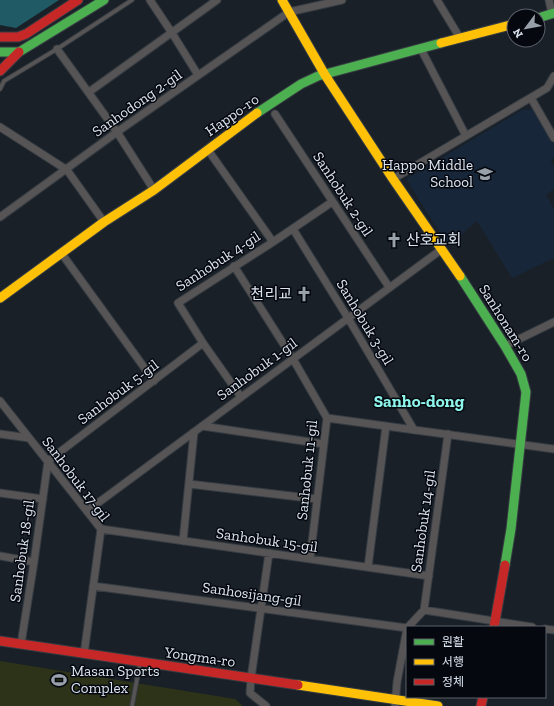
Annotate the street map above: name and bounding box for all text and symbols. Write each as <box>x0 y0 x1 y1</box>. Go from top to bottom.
north arrow <box>506 8 546 48</box>
text: N <box>510 26 526 40</box>
street label: Sanhodong 2-gil <box>89 65 185 141</box>
street label: Happo-ro <box>202 90 263 140</box>
street label: Sanhobuk 2-gil <box>309 148 377 240</box>
place label: Happo Middle School <box>382 156 473 191</box>
school or university icon: Happo Middle School <box>476 165 494 183</box>
street label: Sanhobuk 4-gil <box>172 227 264 295</box>
church icon: 산호교회 <box>385 231 403 249</box>
place label: 산호교회 <box>406 231 461 249</box>
street label: Sanhobuk 3-gil <box>332 276 398 368</box>
street label: Sanhonam-ro <box>475 281 537 365</box>
place label: 천리교 <box>251 285 292 303</box>
church icon: 천리교 <box>295 285 313 303</box>
street label: Sanhobuk 1-gil <box>213 334 301 404</box>
street label: Sanhobuk 5-gil <box>74 356 162 428</box>
district label: Sanho-dong <box>374 391 465 411</box>
street label: Sanhobuk 11-gil <box>293 419 321 521</box>
street label: Sanhobuk 17-gil <box>38 433 114 525</box>
street label: Sanhobuk 14-gil <box>407 469 439 573</box>
street label: Sanhobuk 18-gil <box>6 499 38 603</box>
street label: Sanhobuk 15-gil <box>215 524 319 556</box>
street label: Sanhosijang-gil <box>201 578 303 610</box>
legend <box>406 626 546 698</box>
text: 원활 <box>442 635 464 649</box>
street label: Yongma-ro <box>162 643 237 671</box>
text: 서행 <box>442 655 464 669</box>
place label: Masan Sports Complex <box>71 662 160 697</box>
sports icon: Masan Sports Complex <box>50 671 68 689</box>
text: 정체 <box>442 675 464 689</box>

